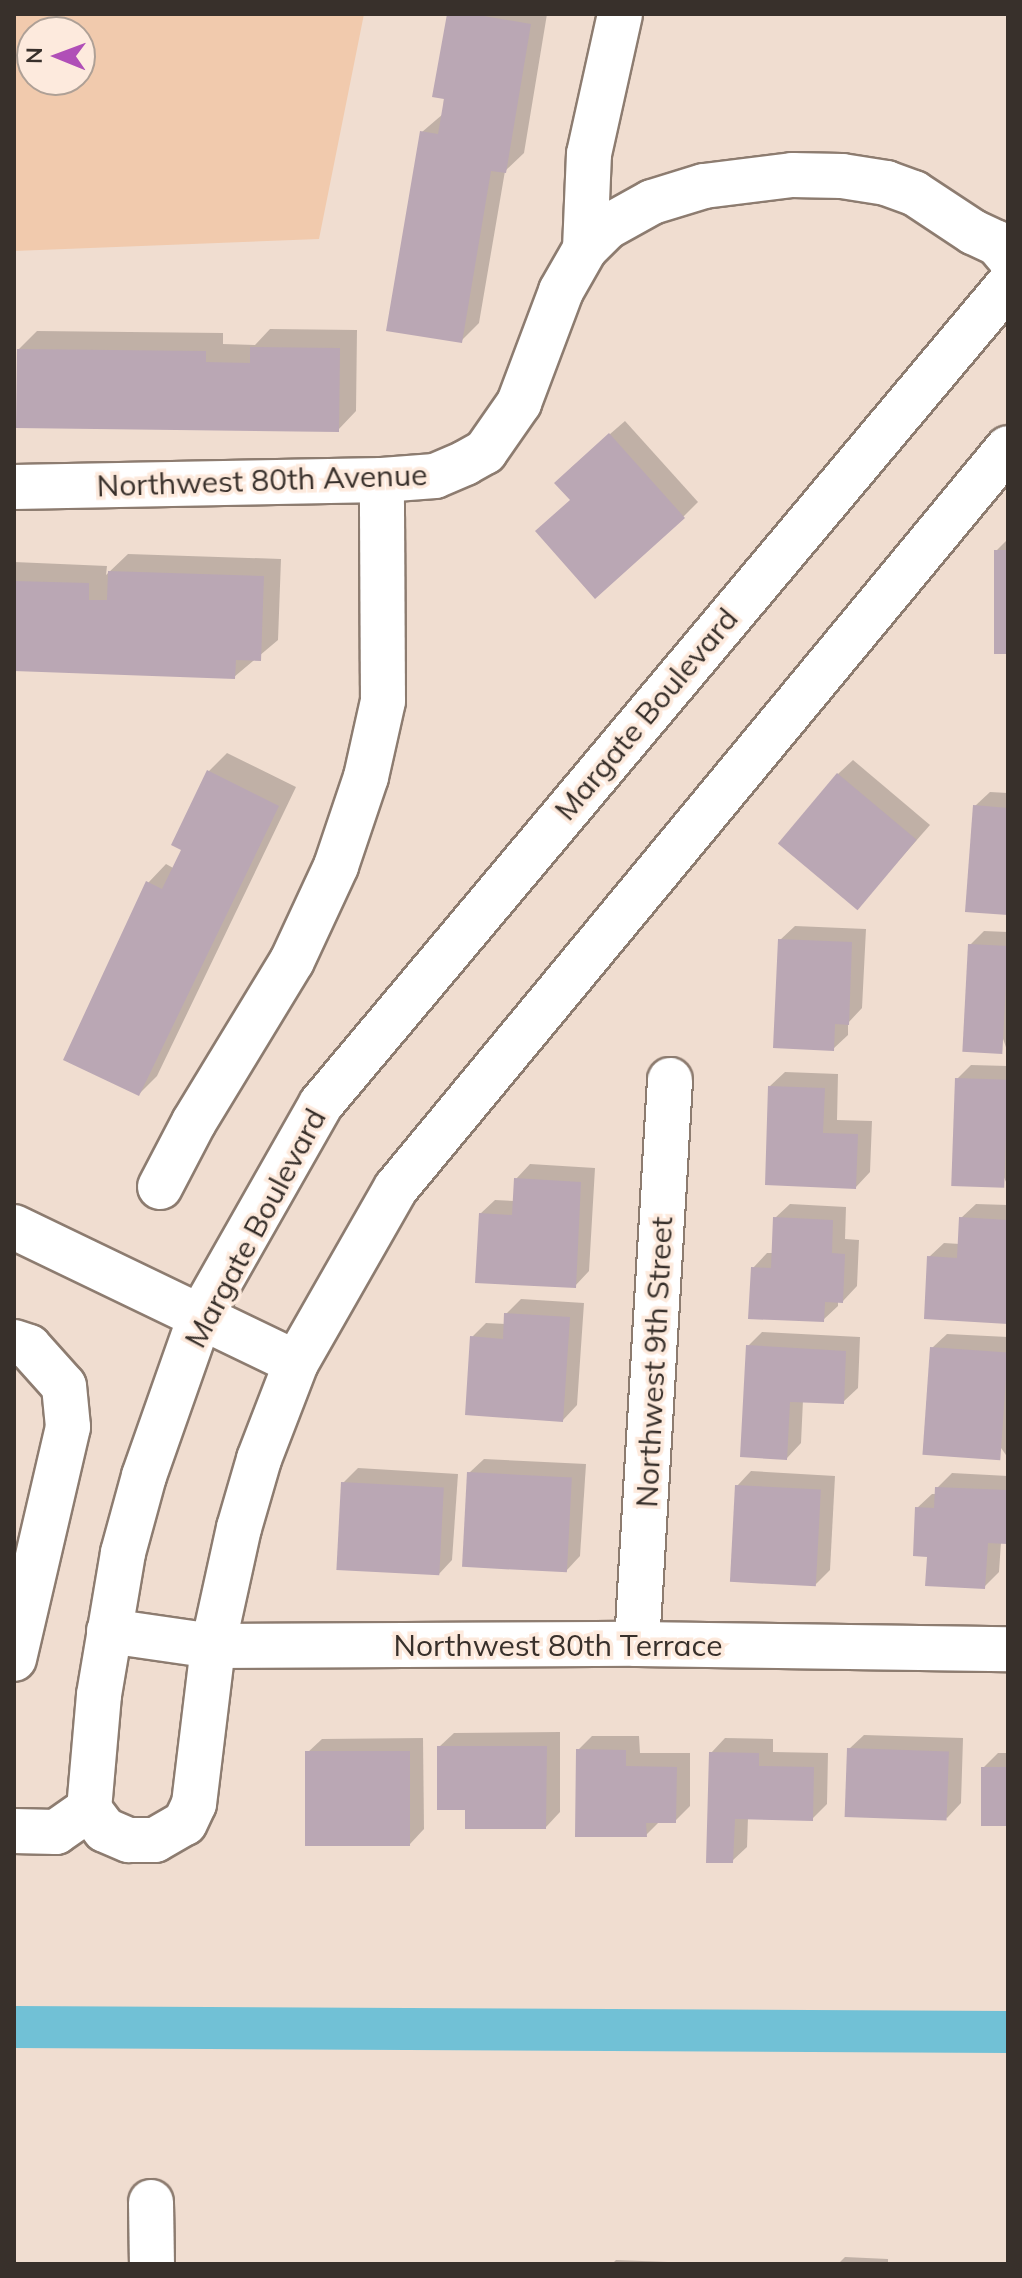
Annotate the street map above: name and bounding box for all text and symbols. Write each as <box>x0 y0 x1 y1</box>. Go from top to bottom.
north arrow <box>16 16 96 96</box>
text: N <box>20 47 48 64</box>
street label: Northwest 80th Avenue <box>96 456 428 504</box>
street label: Margate Boulevard <box>547 601 745 827</box>
street label: Margate Boulevard <box>177 1102 333 1354</box>
street label: Northwest 9th Street <box>628 1216 680 1508</box>
street label: Northwest 80th Terrace <box>394 1627 722 1663</box>

